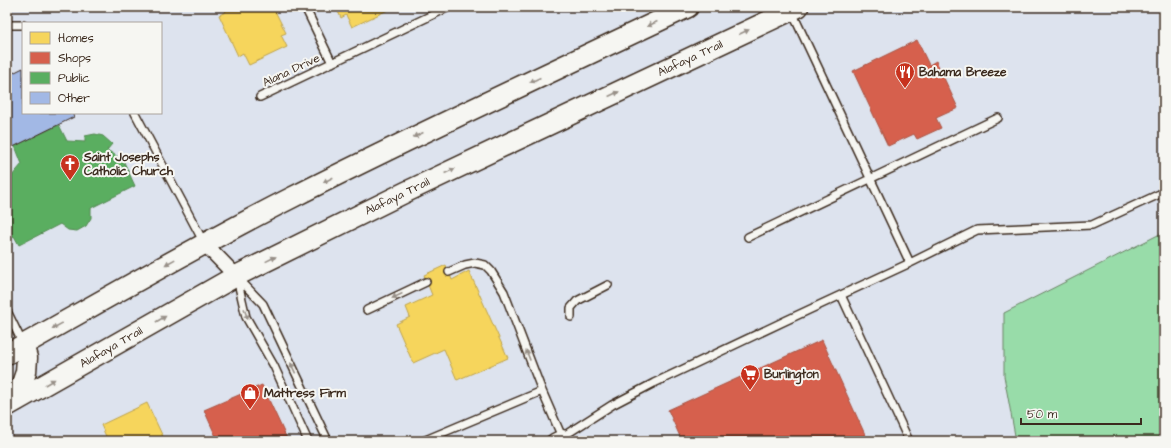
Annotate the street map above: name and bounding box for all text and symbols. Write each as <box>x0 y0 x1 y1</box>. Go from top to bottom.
one-way arrow <box>647 21 658 27</box>
legend <box>22 22 162 114</box>
one-way arrow <box>738 29 750 35</box>
text: Homes <box>58 30 94 47</box>
street label: Alafaya Trail <box>655 36 726 82</box>
text: Shops <box>58 50 91 67</box>
street label: Alana Drive <box>260 50 323 91</box>
restaurant icon: Bahama Breeze <box>894 61 916 89</box>
place label: Bahama Breeze <box>919 64 1007 81</box>
text: Public <box>58 70 90 87</box>
one-way arrow <box>529 77 541 83</box>
text: Other <box>58 90 90 107</box>
one-way arrow <box>608 91 619 97</box>
one-way arrow <box>412 132 423 138</box>
place label: Saint Josephs Catholic Church <box>83 149 174 180</box>
church icon: Saint Josephs Catholic Church <box>59 153 81 181</box>
one-way arrow <box>445 168 456 174</box>
street label: Alafaya Trail <box>362 173 433 220</box>
one-way arrow <box>322 177 333 183</box>
one-way arrow <box>265 256 277 262</box>
one-way arrow <box>165 259 176 266</box>
one-way arrow <box>391 293 402 299</box>
one-way arrow <box>243 308 249 320</box>
one-way arrow <box>155 316 166 322</box>
one-way arrow <box>51 322 63 329</box>
street label: Alafaya Trail <box>77 322 147 373</box>
one-way arrow <box>524 348 530 360</box>
one-way arrow <box>290 362 296 374</box>
supermarket icon: Burlington <box>739 363 761 391</box>
place label: Burlington <box>764 366 819 385</box>
one-way arrow <box>44 378 55 385</box>
shop icon: Mattress Firm <box>239 382 261 410</box>
place label: Mattress Firm <box>264 385 346 402</box>
scale bar <box>1021 400 1141 426</box>
text: 50 m <box>1027 406 1058 423</box>

